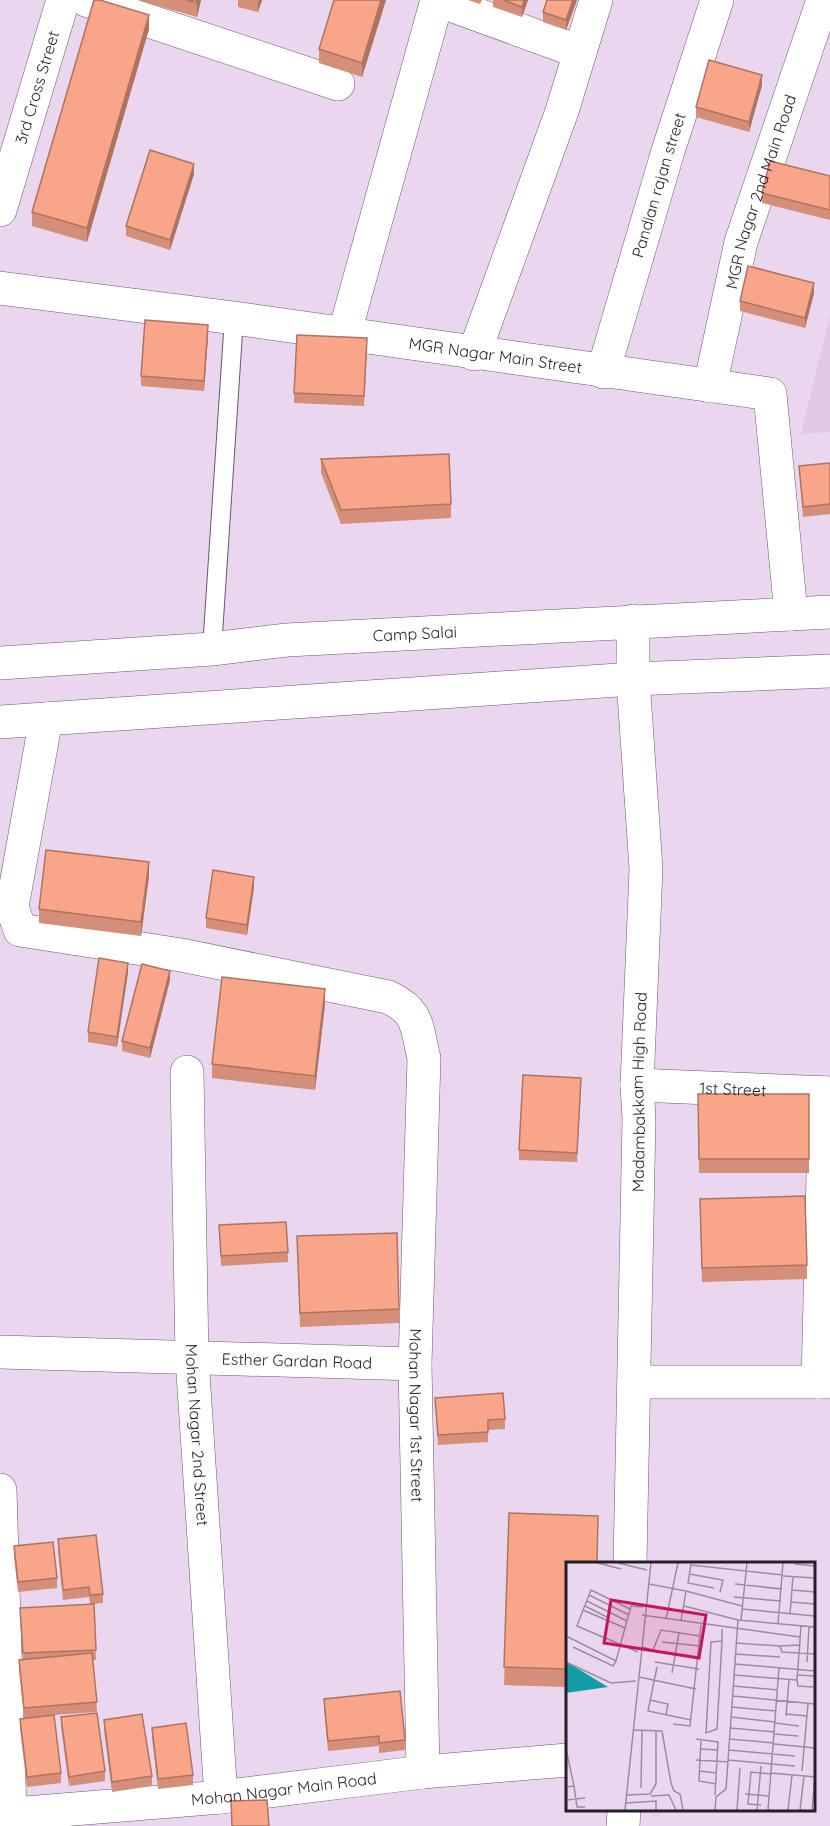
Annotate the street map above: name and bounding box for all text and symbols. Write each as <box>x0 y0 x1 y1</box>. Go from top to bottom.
street label: 3rd Cross Street <box>10 28 63 146</box>
street label: MGR Nagar 2nd Main Road <box>721 92 800 291</box>
street label: Pandian rajan street <box>627 110 690 260</box>
street label: MGR Nagar Main Street <box>408 333 583 377</box>
street label: Camp Salai <box>372 621 457 646</box>
street label: Madambakkam High Road <box>627 992 651 1192</box>
street label: 1st Street <box>699 1078 767 1100</box>
street label: Mohan Nagar 1st Street <box>405 1328 428 1502</box>
street label: Mohan Nagar 2nd Street <box>182 1343 213 1527</box>
street label: Esther Gardan Road <box>221 1348 372 1373</box>
inset map <box>566 1562 815 1811</box>
street label: Mohan Nagar Main Road <box>190 1768 378 1809</box>

